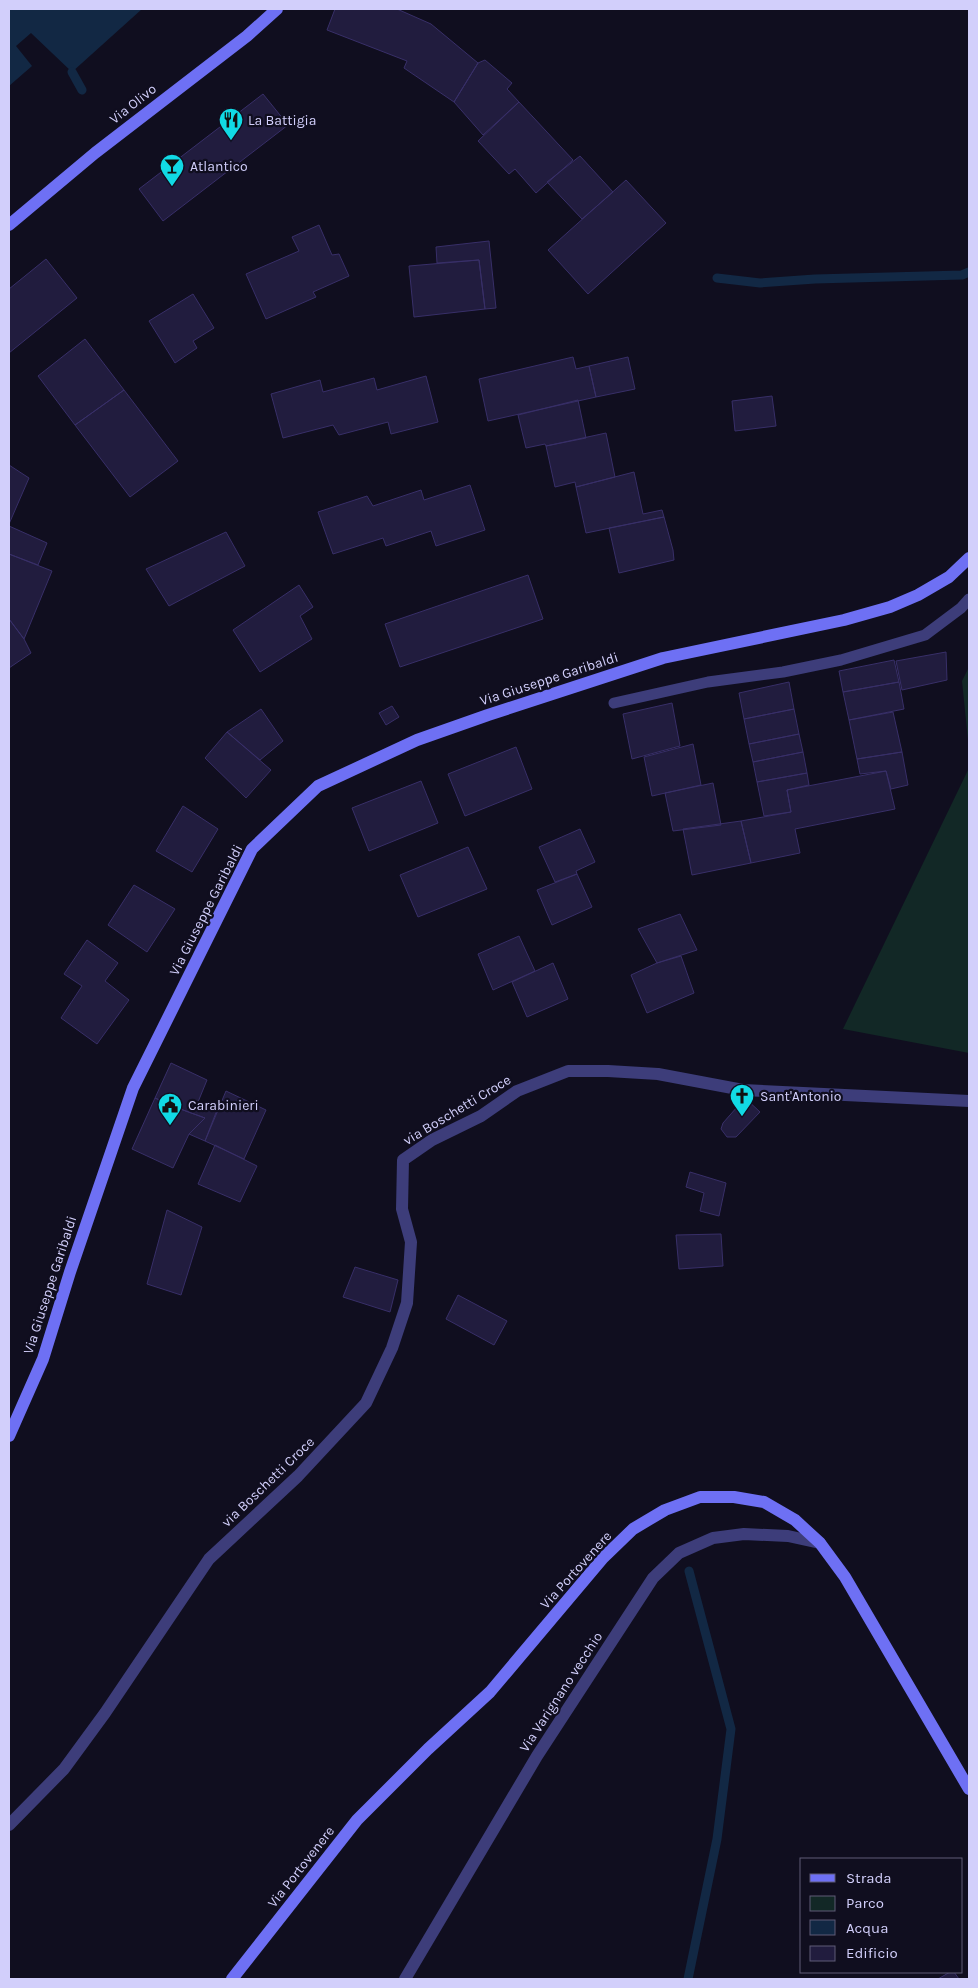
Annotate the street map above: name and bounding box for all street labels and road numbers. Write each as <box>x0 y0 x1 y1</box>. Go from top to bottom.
street label: Via Olivo <box>106 80 160 128</box>
street label: Via Giuseppe Garibaldi <box>478 649 620 709</box>
street label: Via Giuseppe Garibaldi <box>166 842 246 978</box>
street label: via Boschetti Croce <box>400 1071 514 1149</box>
street label: Via Giuseppe Garibaldi <box>20 1214 80 1356</box>
street label: via Boschetti Croce <box>218 1433 318 1531</box>
street label: Via Portovenere <box>537 1528 615 1612</box>
street label: Via Varignano vecchio <box>516 1629 606 1755</box>
street label: Via Portovenere <box>264 1823 338 1911</box>

